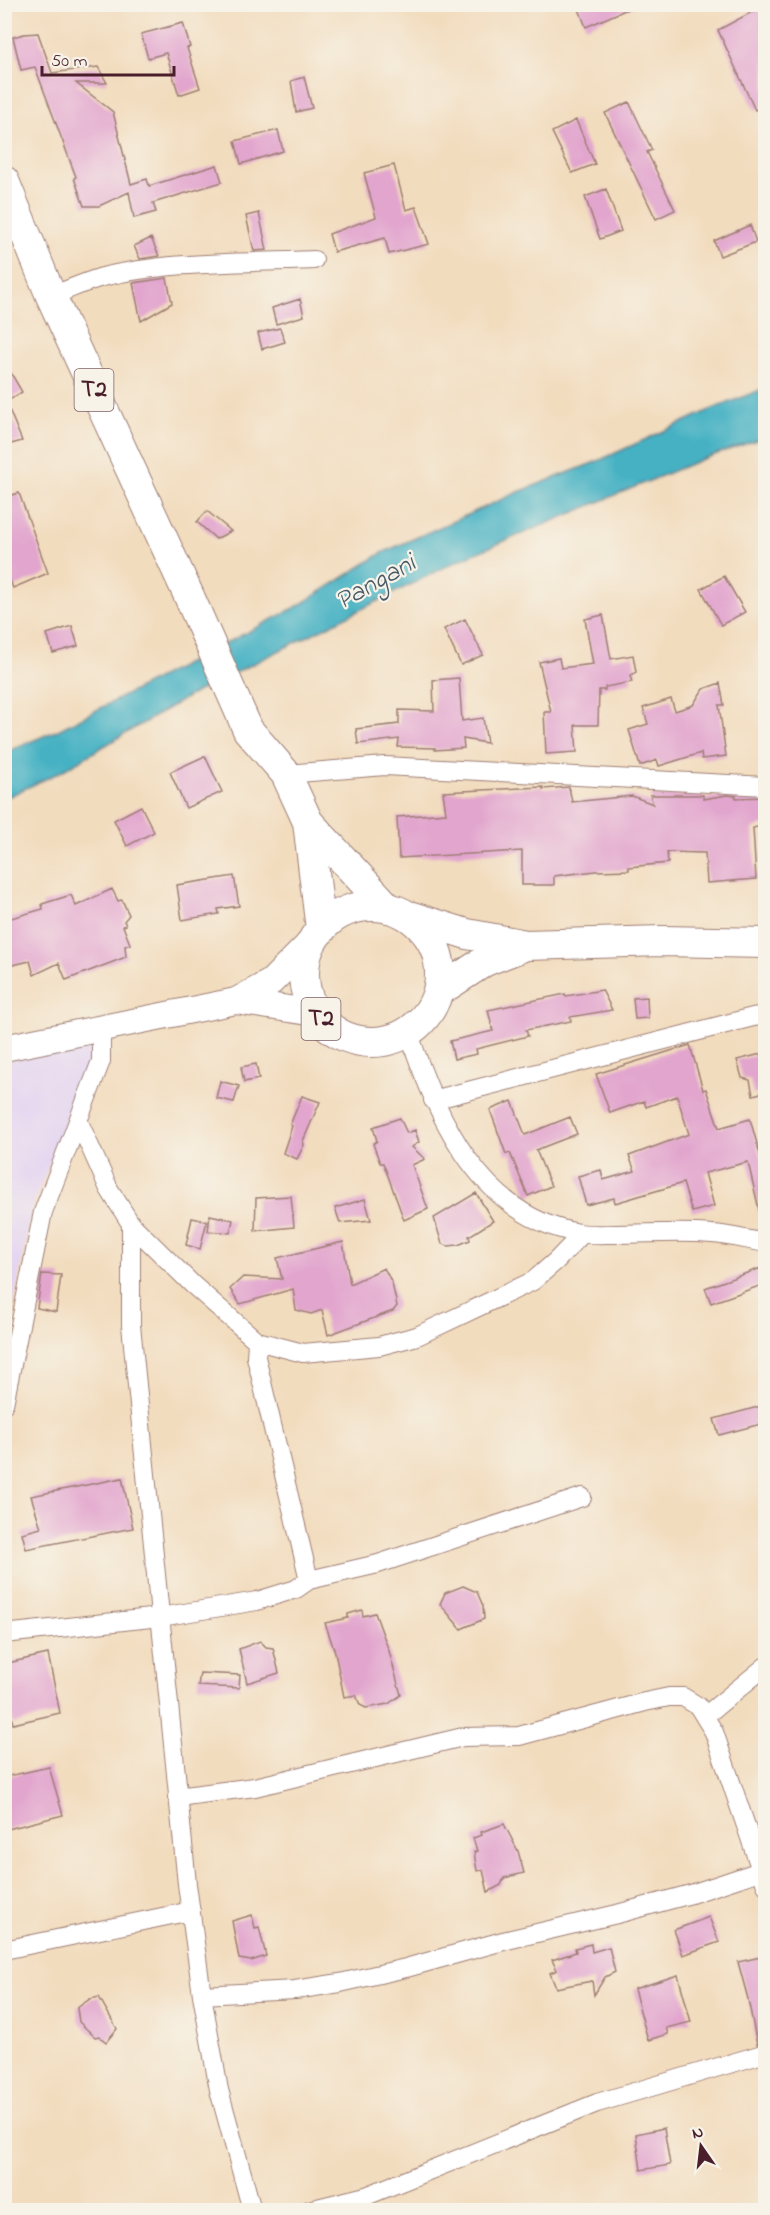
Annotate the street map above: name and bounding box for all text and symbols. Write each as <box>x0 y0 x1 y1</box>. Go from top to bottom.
scale bar <box>42 39 174 77</box>
text: 50 m <box>51 49 88 75</box>
road number: T2 <box>74 369 113 411</box>
water label: Pangani <box>329 544 426 622</box>
road number: T2 <box>302 998 340 1040</box>
north arrow <box>671 2116 731 2176</box>
text: N <box>690 2120 706 2146</box>

